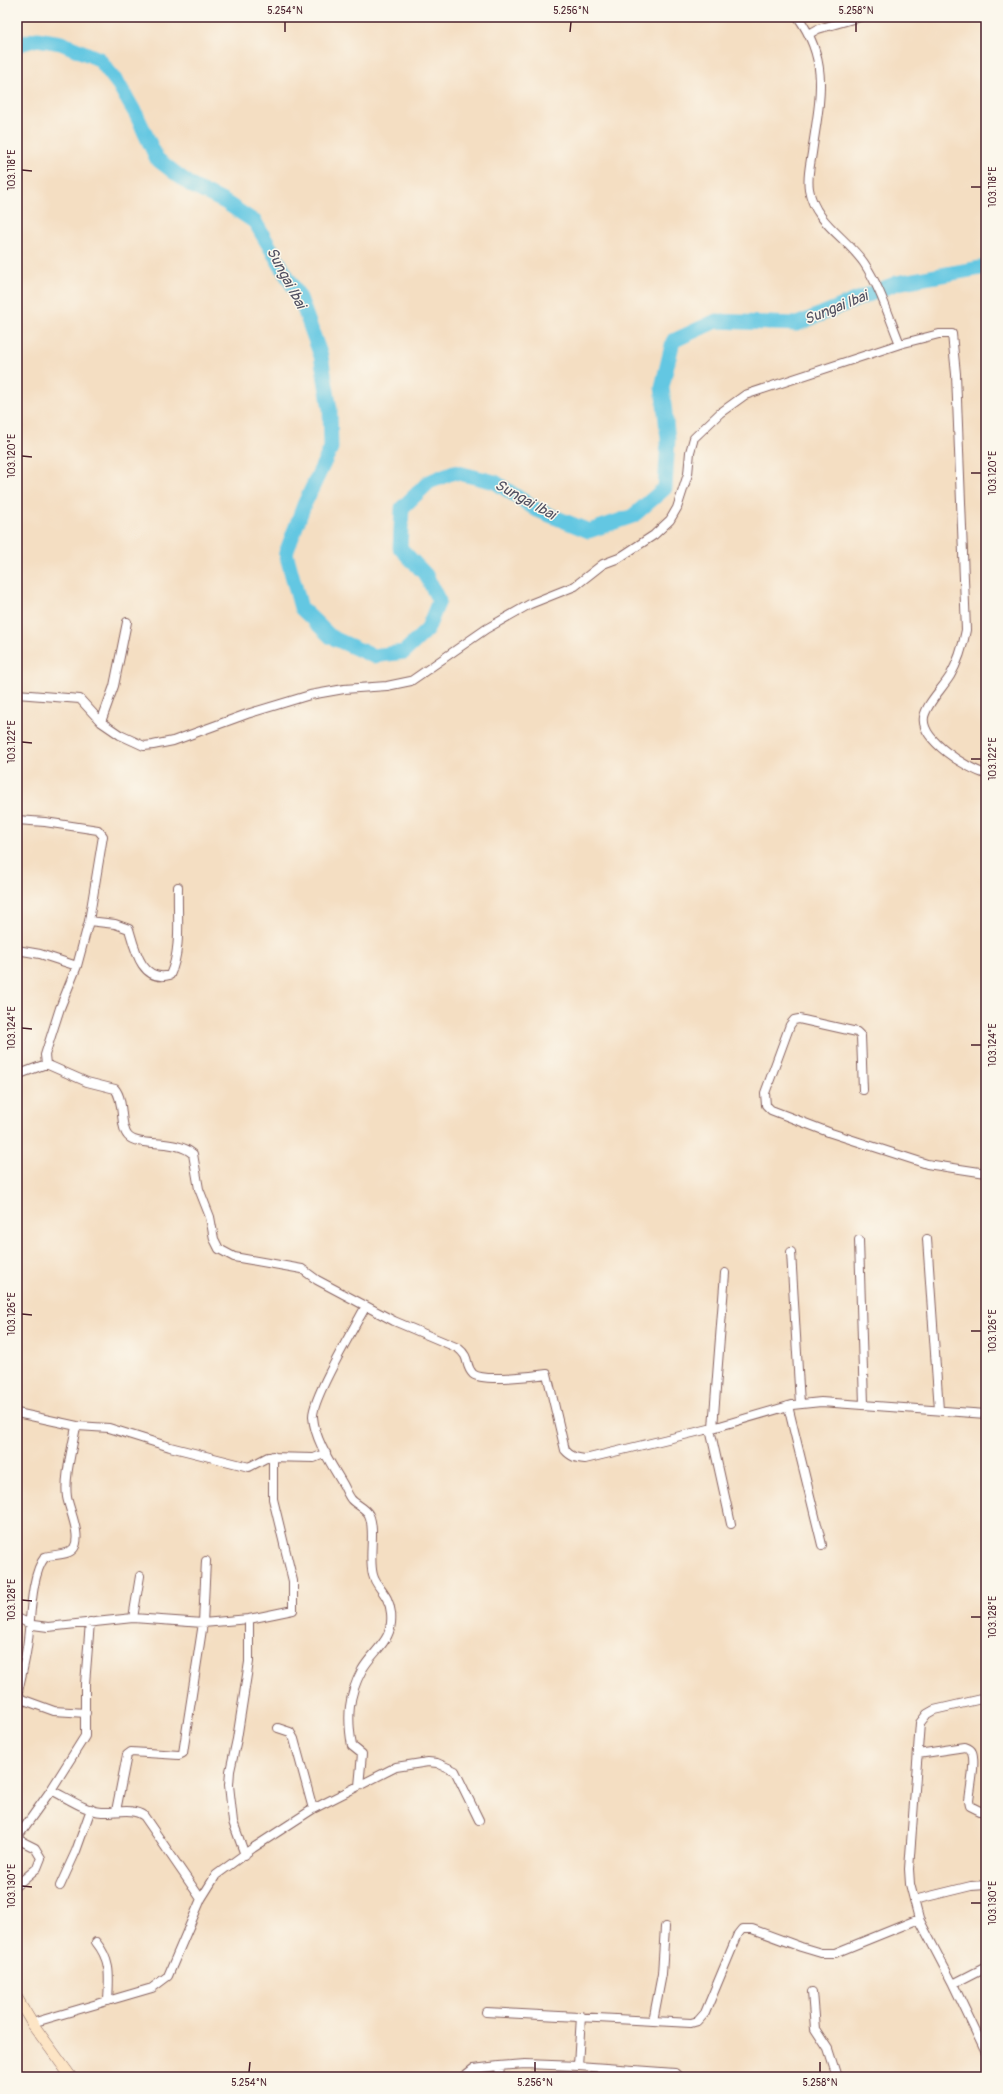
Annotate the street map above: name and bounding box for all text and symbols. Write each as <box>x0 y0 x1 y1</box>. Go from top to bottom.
text: 5.254°N <box>267 5 303 17</box>
text: 5.256°N <box>553 5 589 17</box>
text: 5.258°N <box>839 5 874 17</box>
text: 103.118°E <box>6 150 18 190</box>
text: 103.118°E <box>987 167 999 207</box>
water label: Sungai Ibai <box>262 244 311 314</box>
water label: Sungai Ibai <box>802 286 873 329</box>
text: 103.120°E <box>6 434 18 478</box>
text: 103.120°E <box>987 451 999 495</box>
water label: Sungai Ibai <box>491 476 561 526</box>
text: 103.122°E <box>6 720 18 764</box>
text: 103.122°E <box>987 737 999 781</box>
text: 103.124°E <box>6 1006 18 1050</box>
text: 103.124°E <box>987 1023 999 1067</box>
text: 103.126°E <box>6 1292 18 1336</box>
text: 103.126°E <box>987 1309 999 1353</box>
text: 103.128°E <box>6 1579 18 1621</box>
text: 103.128°E <box>987 1596 999 1638</box>
text: 103.130°E <box>6 1864 18 1908</box>
text: 103.130°E <box>987 1881 999 1925</box>
text: 5.254°N <box>231 2077 267 2089</box>
text: 5.256°N <box>517 2077 553 2089</box>
text: 5.258°N <box>803 2077 838 2089</box>

